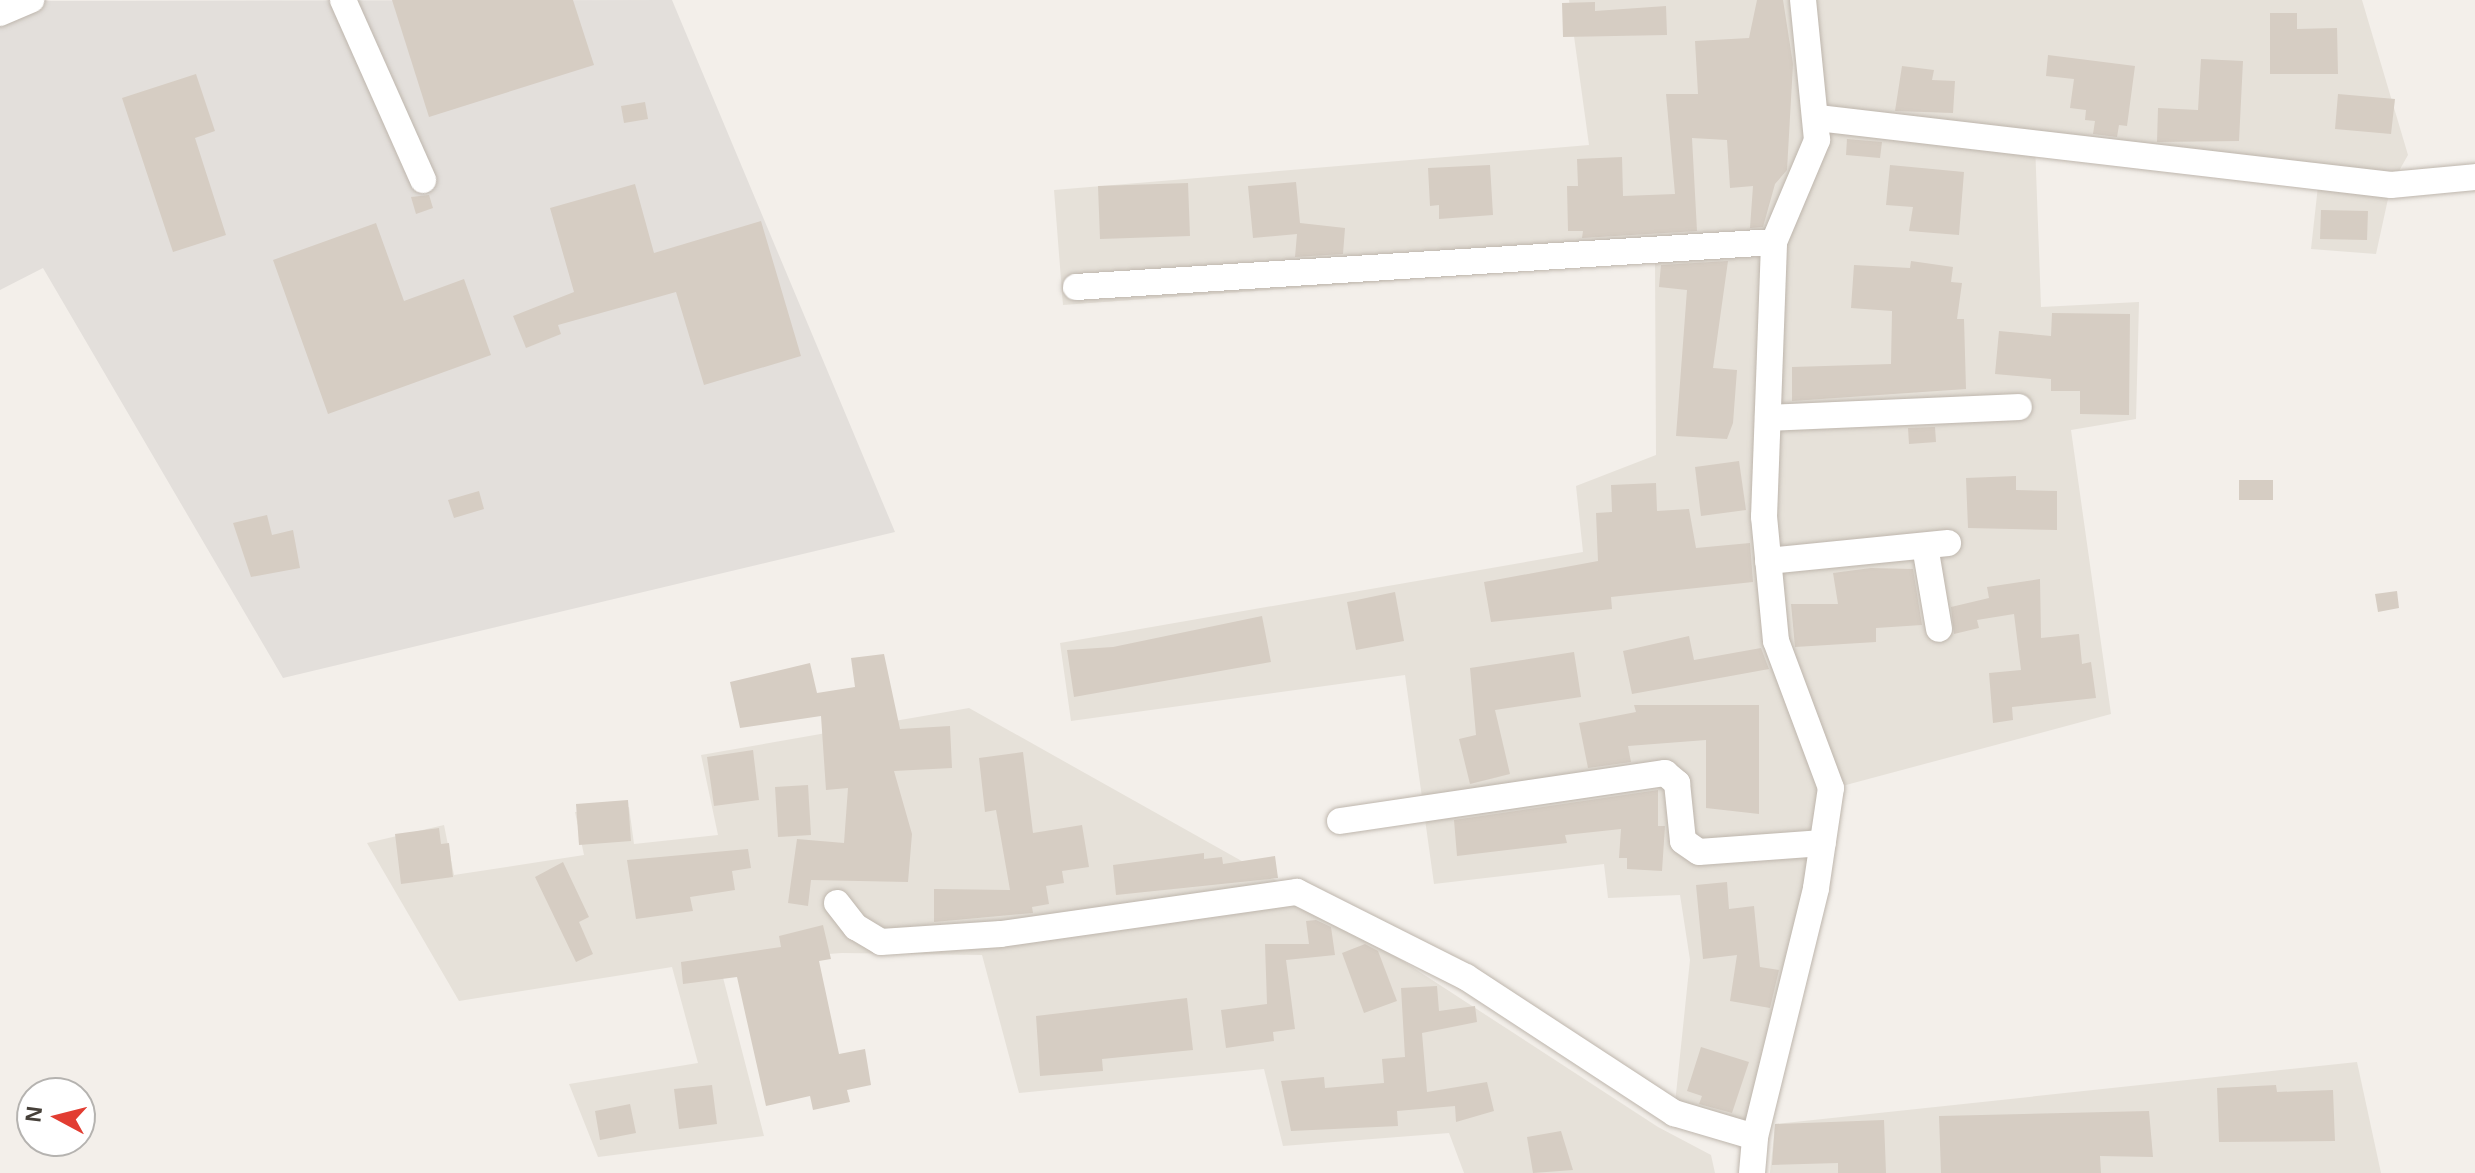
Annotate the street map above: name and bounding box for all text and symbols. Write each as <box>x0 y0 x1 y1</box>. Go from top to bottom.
north arrow <box>16 1077 96 1157</box>
text: N <box>20 1105 47 1124</box>

